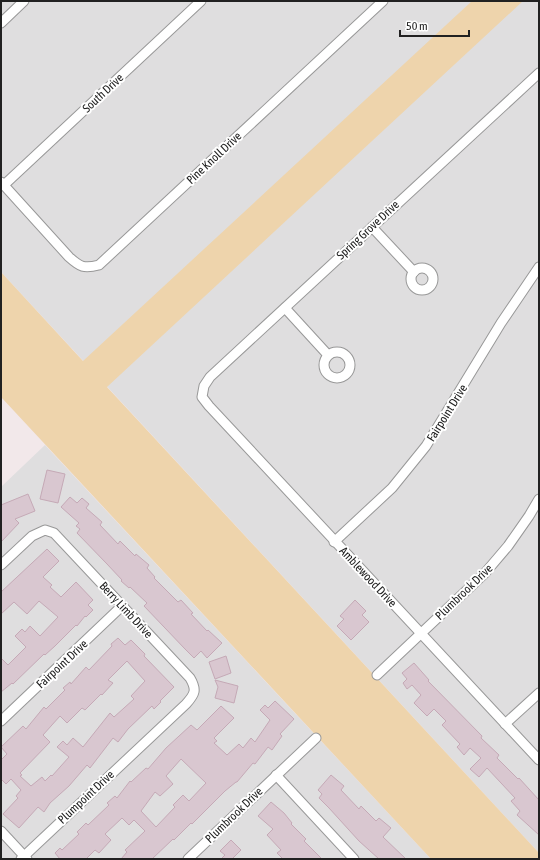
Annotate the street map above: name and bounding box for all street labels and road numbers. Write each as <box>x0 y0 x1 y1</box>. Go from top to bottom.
street label: South Drive <box>80 71 126 115</box>
street label: Pine Knoll Drive <box>184 129 244 187</box>
street label: Spring Grove Drive <box>334 198 402 262</box>
street label: Fairpoint Drive <box>424 382 470 444</box>
street label: Amblewood Drive <box>336 544 400 610</box>
street label: Plumbrook Drive <box>432 561 496 623</box>
street label: Berry Limb Drive <box>97 579 155 641</box>
street label: Fairpoint Drive <box>34 637 90 691</box>
street label: Plumpoint Drive <box>55 767 117 827</box>
street label: Plumbrook Drive <box>202 784 266 846</box>

